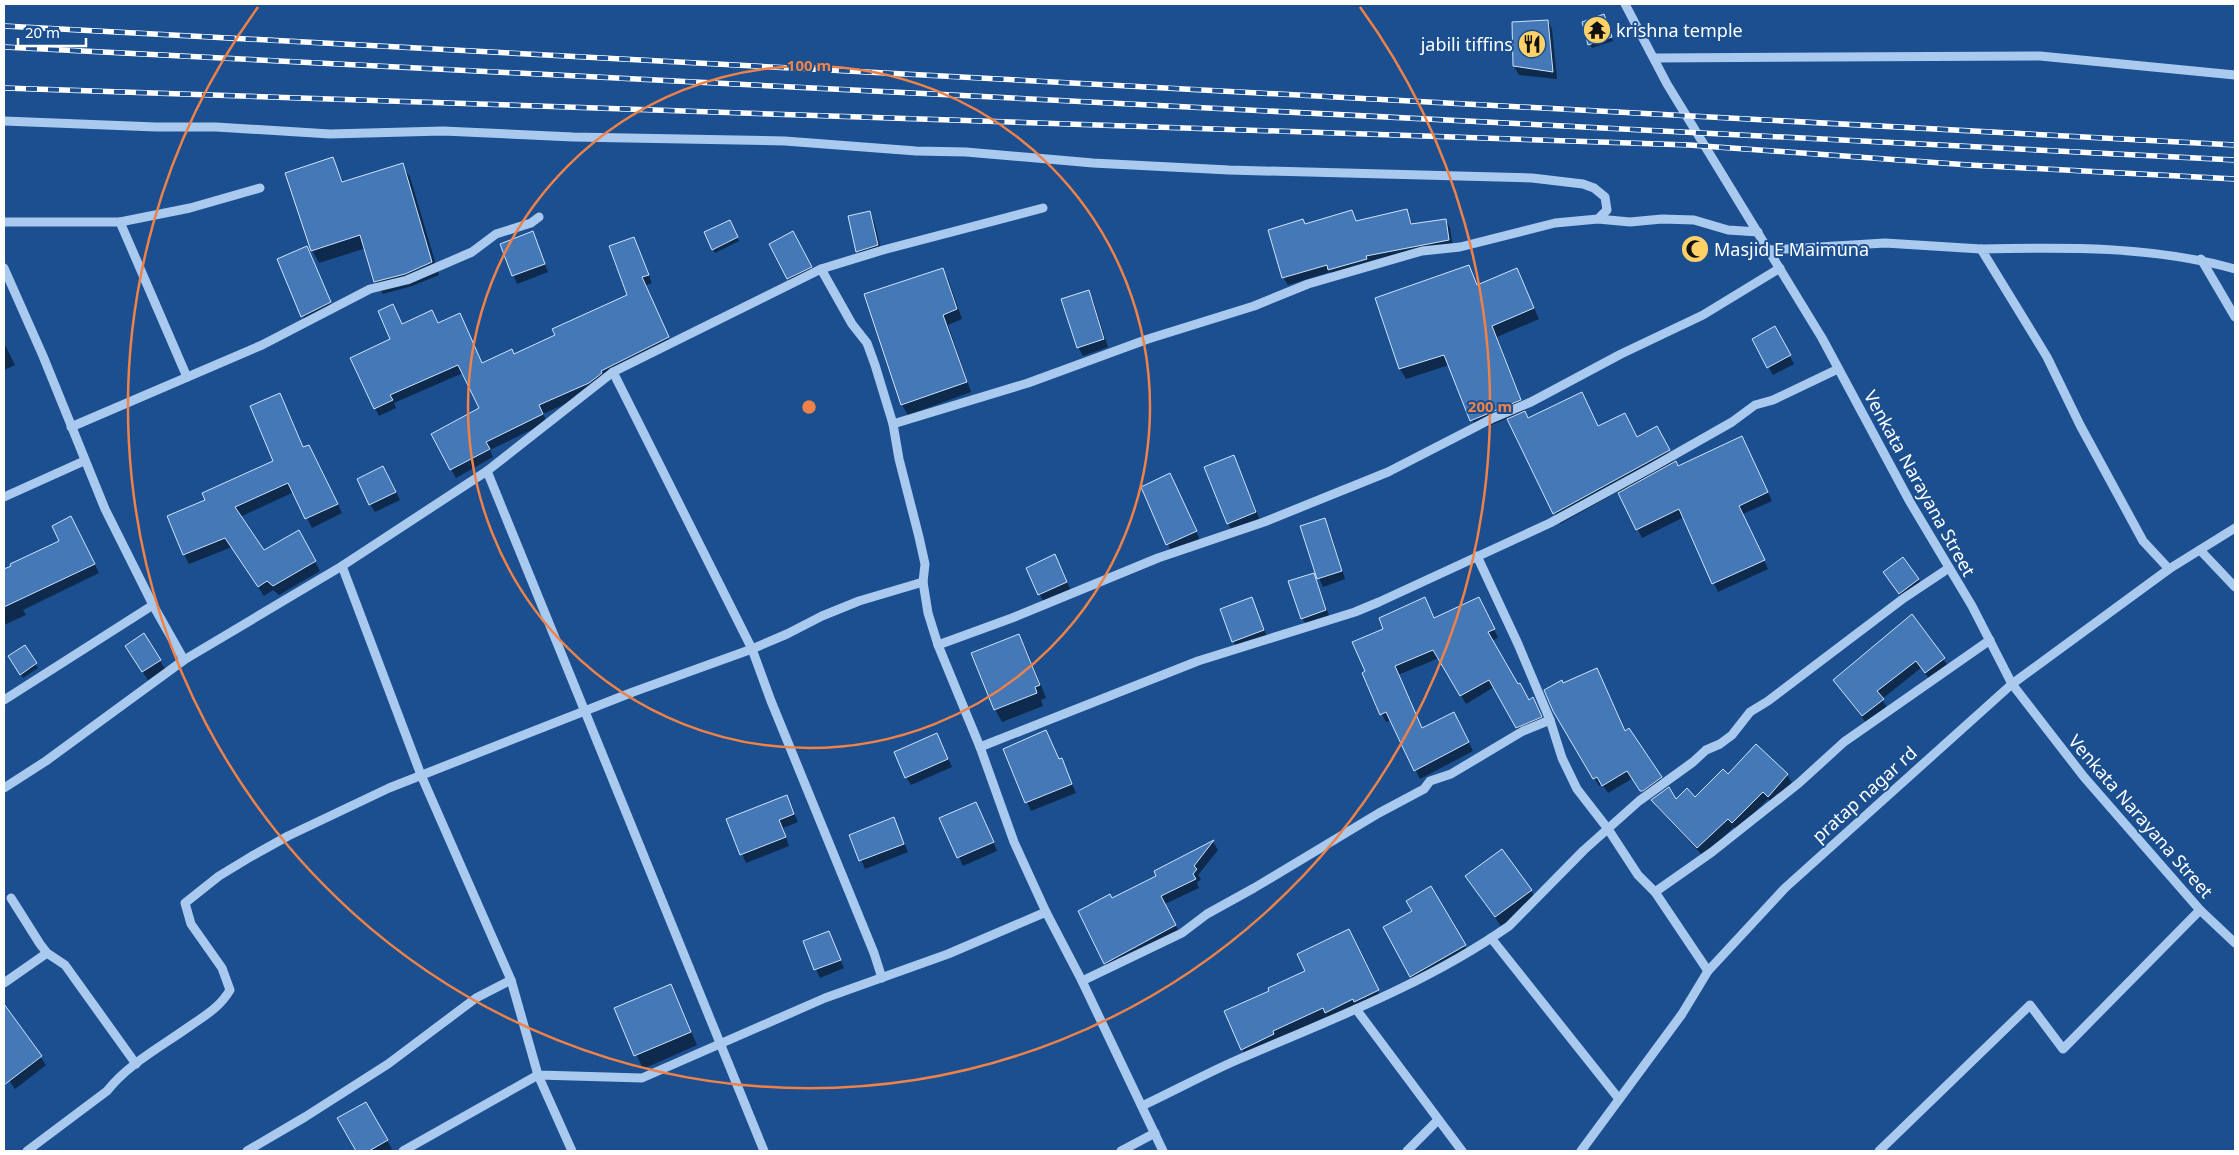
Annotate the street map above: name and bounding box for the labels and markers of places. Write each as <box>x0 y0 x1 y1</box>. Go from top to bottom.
temple icon: krishna temple <box>1582 15 1612 45</box>
place label: krishna temple <box>1616 18 1743 42</box>
restaurant icon: jabili tiffins <box>1517 29 1547 59</box>
place label: jabili tiffins <box>1420 32 1513 56</box>
mosque icon: Masjid E Maimuna <box>1680 234 1710 264</box>
place label: Masjid E Maimuna <box>1714 237 1869 261</box>
centre of rings <box>800 398 818 416</box>

